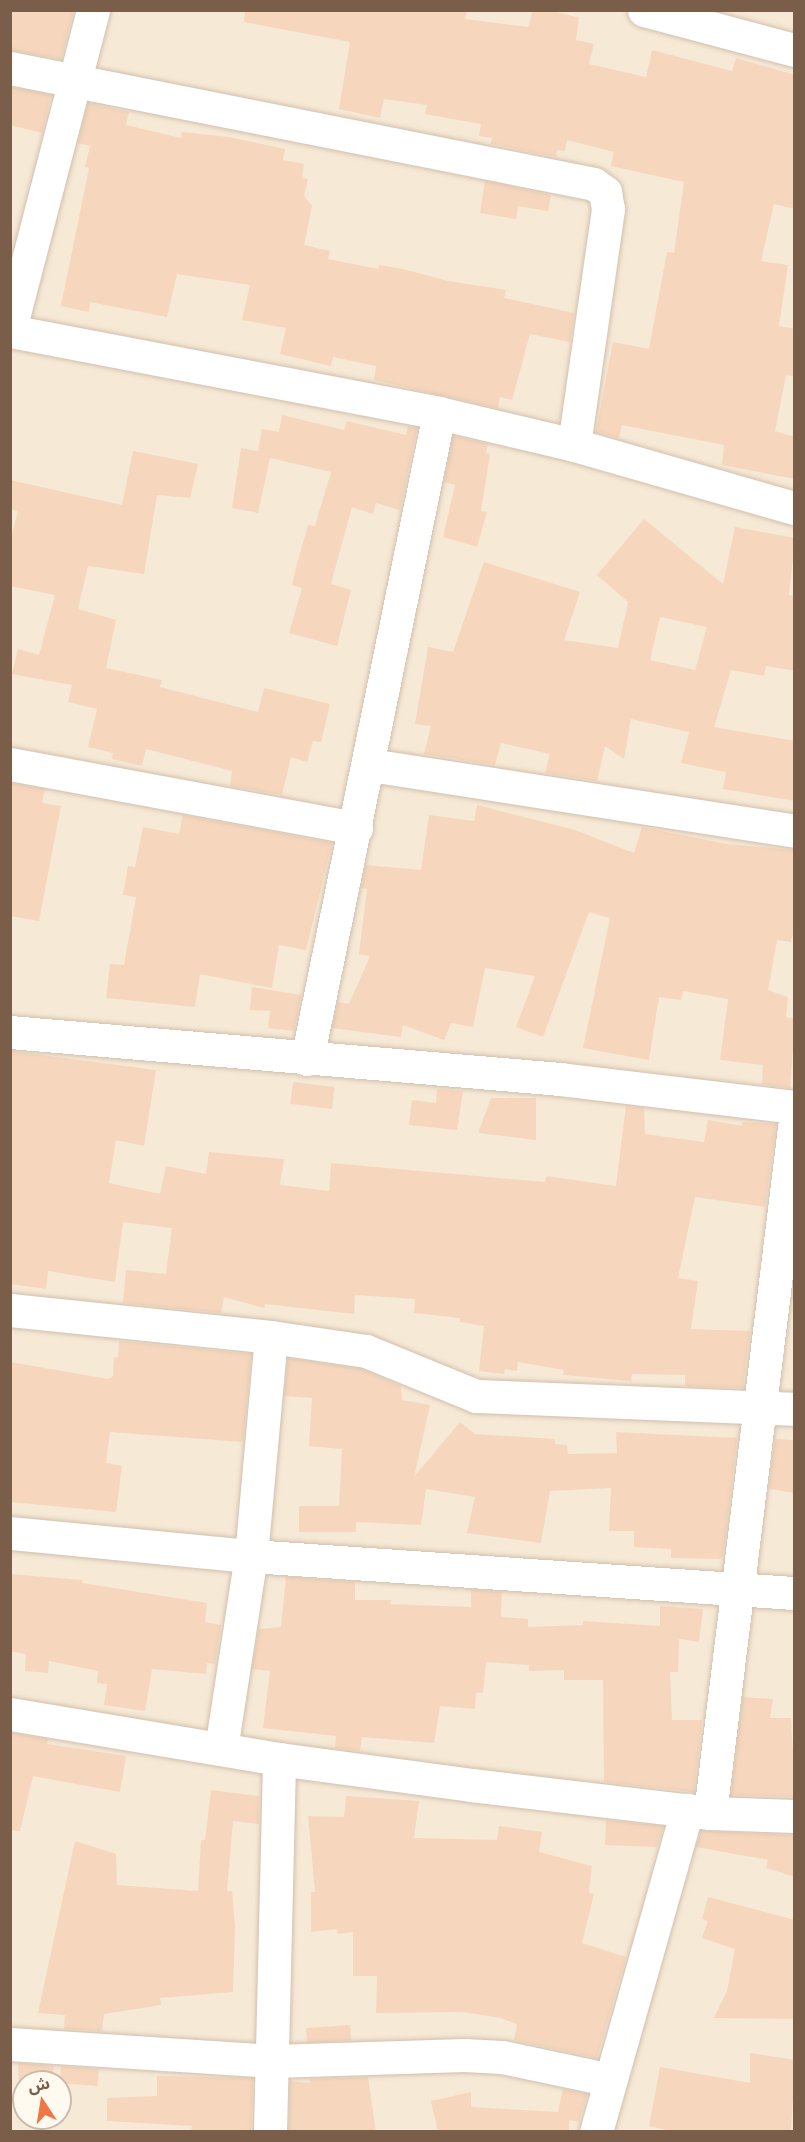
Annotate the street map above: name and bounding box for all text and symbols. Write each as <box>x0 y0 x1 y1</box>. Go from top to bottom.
north arrow <box>12 2070 72 2130</box>
text: ش <box>26 2072 51 2095</box>

